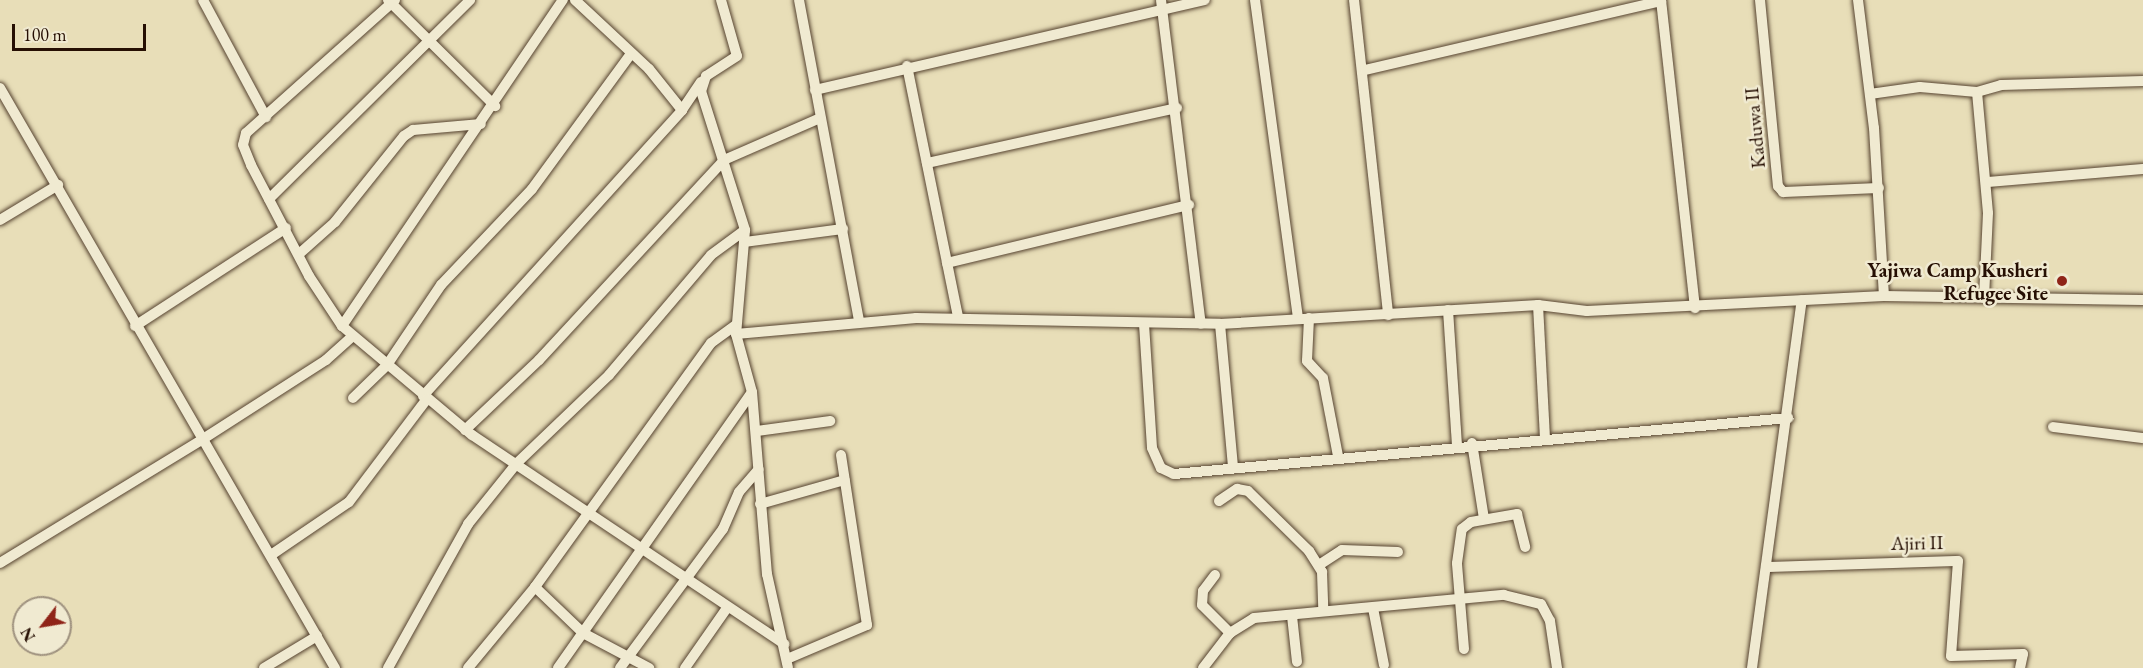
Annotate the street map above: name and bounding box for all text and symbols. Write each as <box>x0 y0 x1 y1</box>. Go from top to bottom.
scale bar <box>15 12 148 50</box>
text: 100 m <box>23 23 67 46</box>
street label: Kaduwa II <box>1740 86 1770 170</box>
place label: Yajiwa Camp Kusheri Refugee Site <box>1867 258 2048 305</box>
marker: Yajiwa Camp Kusheri Refugee Site <box>2053 272 2071 290</box>
street label: Ajiri II <box>1891 531 1943 555</box>
north arrow <box>12 596 72 656</box>
text: N <box>16 624 40 645</box>

